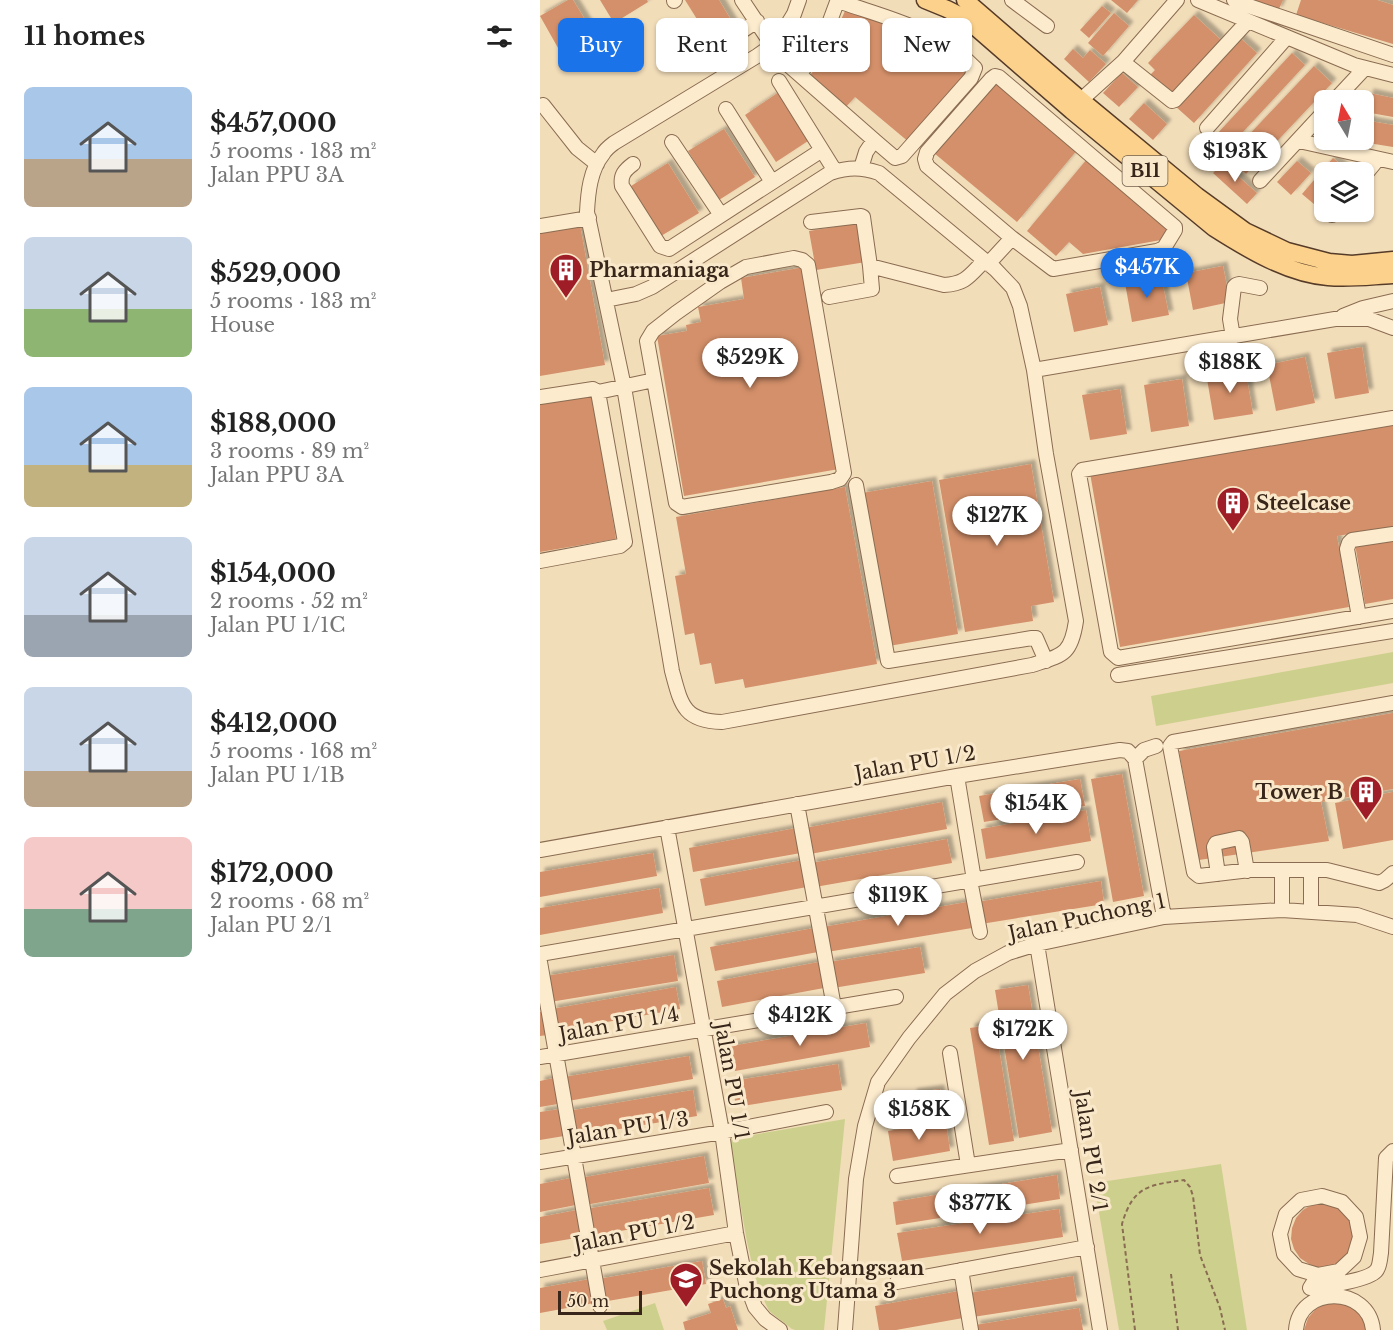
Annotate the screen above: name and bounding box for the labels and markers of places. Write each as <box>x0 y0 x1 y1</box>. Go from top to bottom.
pin: $193K <box>1193 132 1277 183</box>
pin: $457K <box>1105 248 1189 299</box>
building icon: Pharmaniaga <box>548 252 584 299</box>
place label: Pharmaniaga <box>589 258 730 282</box>
pin: $529K <box>708 338 792 389</box>
pin: $188K <box>1188 343 1272 394</box>
building icon: Steelcase <box>1215 485 1251 532</box>
place label: Steelcase <box>1256 491 1351 515</box>
pin: $127K <box>955 496 1039 547</box>
building icon: Tower B <box>1348 774 1384 821</box>
place label: Tower B <box>1255 780 1343 804</box>
pin: $154K <box>994 784 1078 835</box>
pin: $119K <box>856 876 940 927</box>
pin: $412K <box>758 996 842 1047</box>
pin: $172K <box>981 1010 1065 1061</box>
pin: $158K <box>877 1090 961 1141</box>
pin: $377K <box>938 1184 1022 1235</box>
place label: Sekolah Kebangsaan Puchong Utama 3 <box>709 1256 925 1303</box>
school or university icon: Sekolah Kebangsaan Puchong Utama 3 <box>668 1261 704 1308</box>

